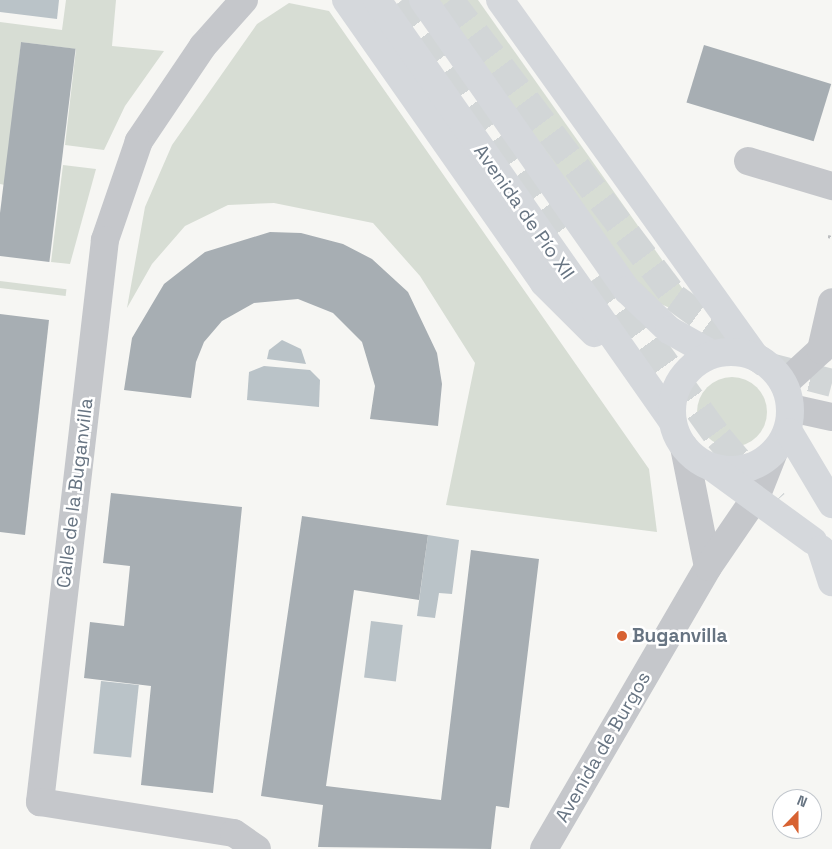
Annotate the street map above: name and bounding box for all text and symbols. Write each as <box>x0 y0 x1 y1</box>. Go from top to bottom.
street label: Avenida de Pío XII <box>469 140 579 284</box>
street label: Calle de la Buganvilla <box>52 397 98 589</box>
place label: Buganvilla <box>632 625 727 647</box>
marker: Buganvilla <box>616 630 628 642</box>
street label: Avenida de Burgos <box>551 668 655 826</box>
north arrow <box>772 789 822 839</box>
text: N <box>795 791 810 811</box>

